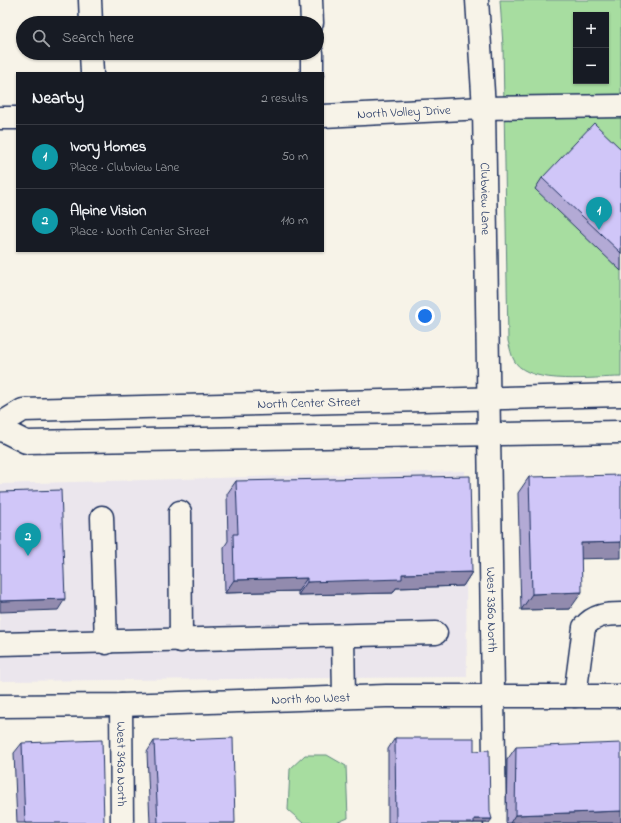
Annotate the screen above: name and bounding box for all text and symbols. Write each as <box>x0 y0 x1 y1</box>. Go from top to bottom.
map controls <box>573 12 609 84</box>
button: + <box>573 12 609 48</box>
search box <box>16 16 324 60</box>
icon: search <box>30 27 52 49</box>
text: Search here <box>62 27 134 49</box>
button: − <box>573 48 609 84</box>
text: Nearby <box>32 86 84 111</box>
text: 2 results <box>261 89 308 108</box>
street label: North Volley Drive <box>357 100 451 124</box>
text: Ivory Homes <box>70 136 146 158</box>
text: 1 <box>43 147 47 166</box>
text: 50 m <box>282 147 308 166</box>
text: Place · Clubview Lane <box>70 158 179 177</box>
street label: Clubview Lane <box>475 162 495 235</box>
pin: 1 <box>586 197 612 230</box>
text: Alpine Vision <box>70 200 147 222</box>
text: 2 <box>42 211 48 230</box>
text: 110 m <box>281 211 308 230</box>
text: Place · North Center Street <box>70 222 210 241</box>
your location <box>415 306 435 326</box>
street label: North Center Street <box>257 392 361 414</box>
pin: 2 <box>15 523 41 556</box>
street label: West 3360 North <box>482 567 502 653</box>
street label: North 100 West <box>271 688 351 709</box>
street label: West 3430 North <box>112 721 131 807</box>

